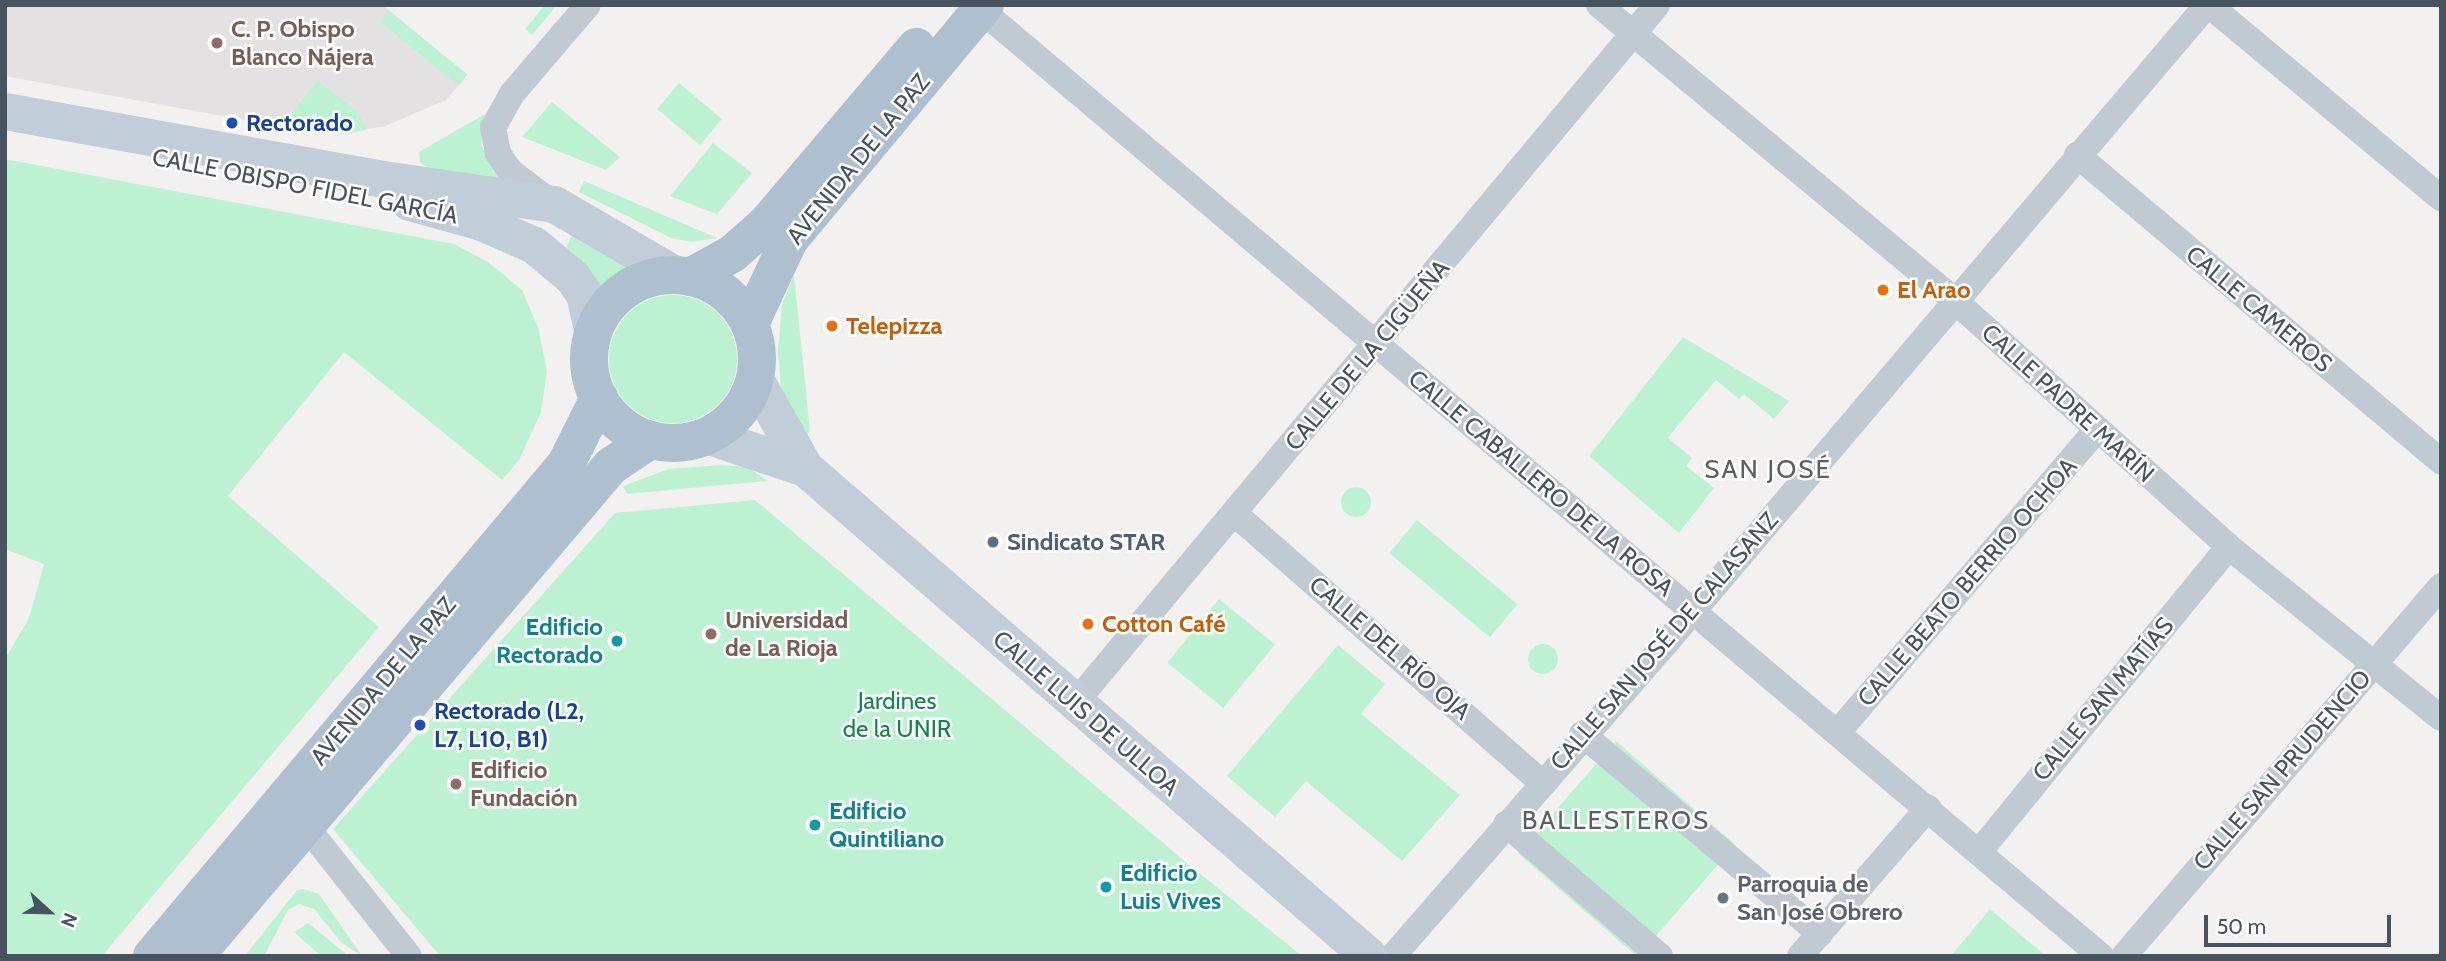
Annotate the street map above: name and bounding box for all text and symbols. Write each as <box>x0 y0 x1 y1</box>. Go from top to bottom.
place label: C. P. Obispo Blanco Nájera <box>231 15 374 71</box>
marker: C. P. Obispo Blanco Nájera <box>209 35 225 51</box>
street label: AVENIDA DE LA PAZ <box>780 68 936 250</box>
place label: Rectorado <box>246 109 353 137</box>
marker: Rectorado <box>224 115 240 131</box>
street label: CALLE OBISPO FIDEL GARCÍA <box>150 142 460 230</box>
street label: CALLE CAMEROS <box>2180 240 2338 378</box>
street label: CALLE DE LA CIGÜEÑA <box>1279 254 1455 456</box>
place label: El Arao <box>1897 276 1971 304</box>
marker: El Arao <box>1875 282 1891 298</box>
place label: Telepizza <box>846 312 943 340</box>
marker: Telepizza <box>824 318 840 334</box>
street label: CALLE PADRE MARÍN <box>1976 318 2160 488</box>
street label: CALLE CABALLERO DE LA ROSA <box>1403 364 1679 602</box>
street label: CALLE BEATO BERRIO OCHOA <box>1851 452 2083 712</box>
district label: SAN JOSÉ <box>1705 454 1831 486</box>
street label: CALLE SAN JOSÉ DE CALASANZ <box>1544 506 1784 776</box>
place label: Sindicato STAR <box>1007 528 1165 556</box>
marker: Sindicato STAR <box>985 534 1001 550</box>
street label: CALLE DEL RÍO OJA <box>1303 570 1477 726</box>
street label: AVENIDA DE LA PAZ <box>304 591 462 771</box>
place label: Universidad de La Rioja <box>725 606 848 662</box>
place label: Cotton Café <box>1102 610 1226 638</box>
street label: CALLE SAN MATÍAS <box>2026 612 2180 786</box>
place label: Edificio Rectorado <box>496 613 603 669</box>
marker: Cotton Café <box>1080 616 1096 632</box>
street label: CALLE LUIS DE ULLOA <box>987 624 1185 802</box>
marker: Universidad de La Rioja <box>703 626 719 642</box>
marker: Edificio Rectorado <box>609 633 625 649</box>
street label: CALLE SAN PRUDENCIO <box>2187 664 2377 876</box>
park label: Jardines de la UNIR <box>843 687 951 743</box>
place label: Rectorado (L2, L7, L10, B1) <box>434 697 584 753</box>
marker: Rectorado (L2, L7, L10, B1) <box>412 717 428 733</box>
place label: Edificio Fundación <box>470 756 578 812</box>
marker: Edificio Fundación <box>448 776 464 792</box>
place label: Edificio Quintiliano <box>829 797 944 853</box>
district label: BALLESTEROS <box>1523 805 1709 837</box>
marker: Edificio Quintiliano <box>807 817 823 833</box>
place label: Edificio Luis Vives <box>1120 859 1221 915</box>
place label: Parroquia de San José Obrero <box>1737 870 1903 926</box>
north arrow <box>14 877 84 947</box>
marker: Edificio Luis Vives <box>1098 879 1114 895</box>
marker: Parroquia de San José Obrero <box>1715 890 1731 906</box>
scale bar <box>2208 902 2395 946</box>
text: N <box>56 910 82 931</box>
text: 50 m <box>2217 914 2266 939</box>

